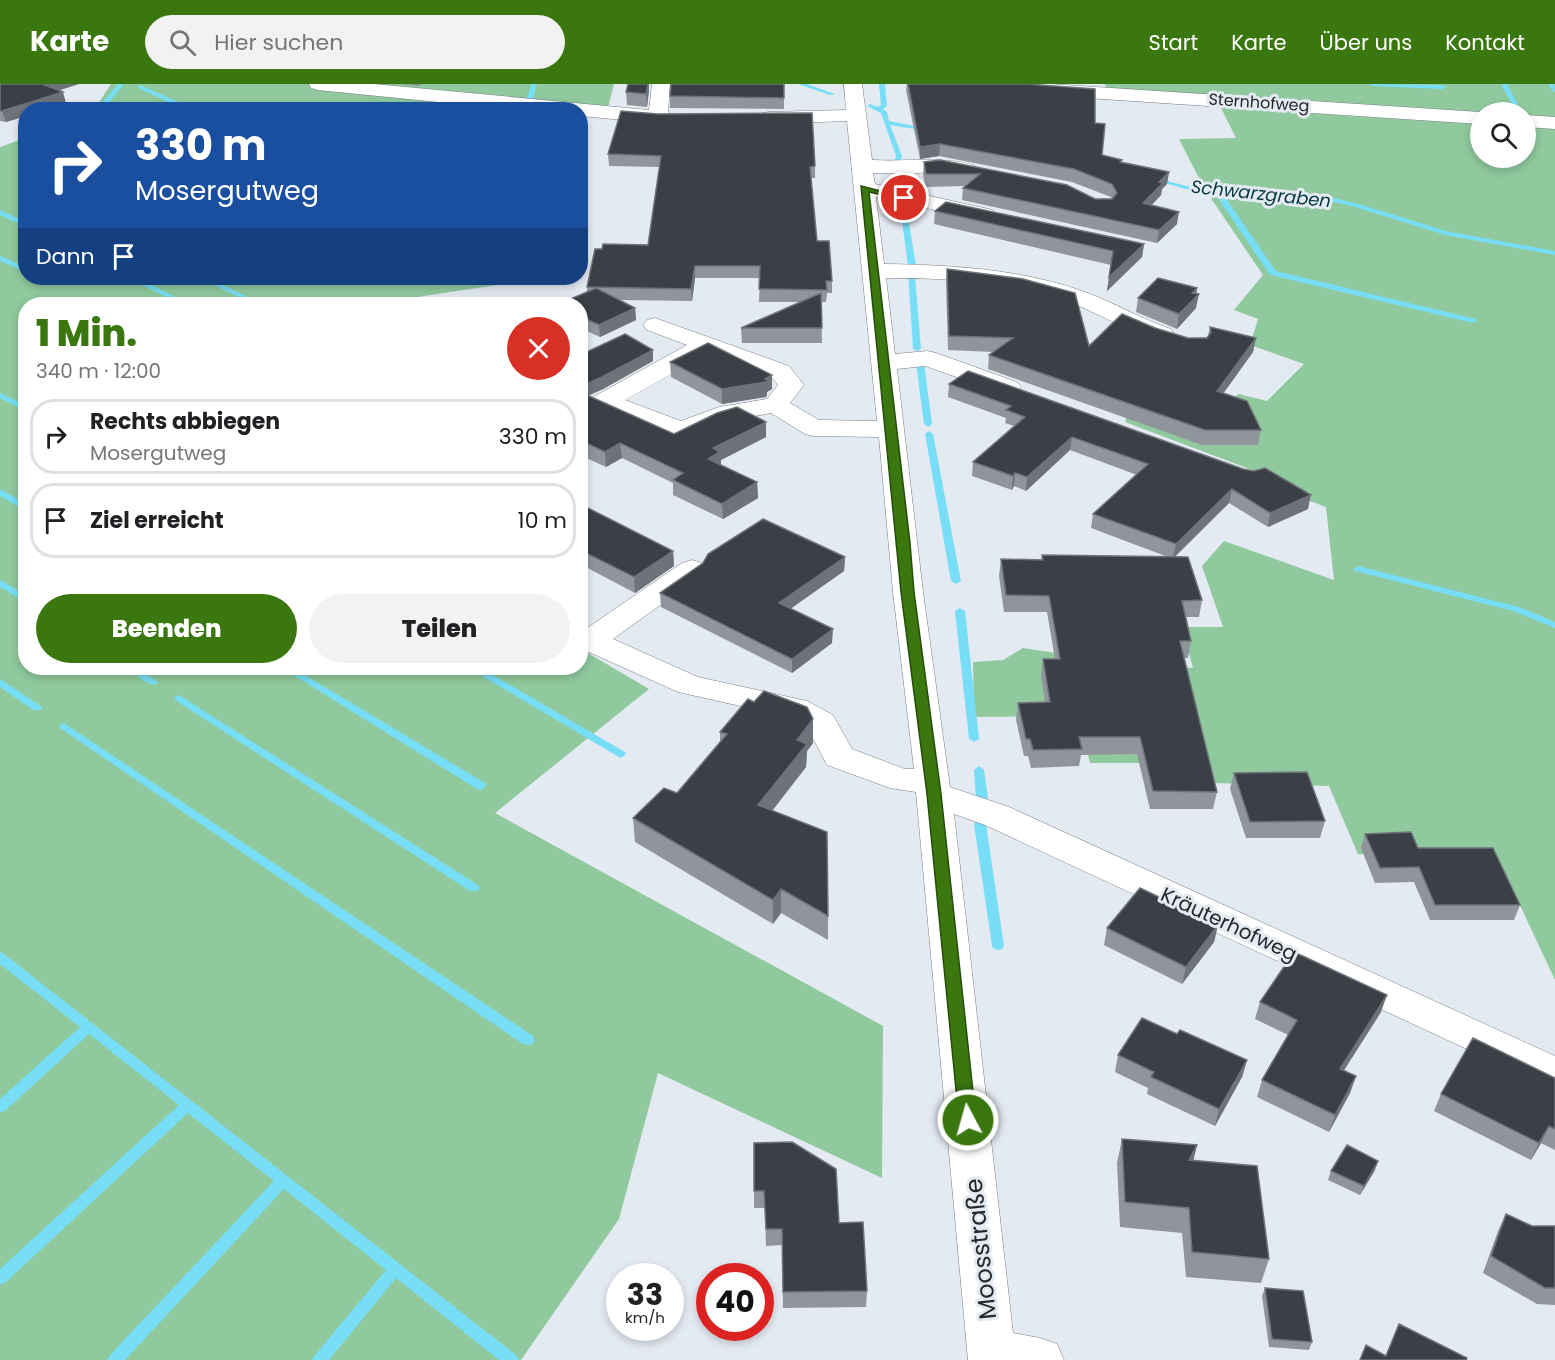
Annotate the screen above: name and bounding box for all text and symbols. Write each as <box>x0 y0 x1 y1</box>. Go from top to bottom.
search box <box>145 15 565 69</box>
text: Karte <box>30 22 109 61</box>
icon: search <box>166 26 199 59</box>
text: Hier suchen <box>214 27 343 58</box>
text: Start <box>1149 28 1198 57</box>
text: Karte <box>1231 28 1287 57</box>
text: Über uns <box>1320 28 1412 57</box>
text: Kontakt <box>1445 28 1525 57</box>
street label: Sternhofweg <box>1208 88 1310 117</box>
map controls <box>1470 102 1536 168</box>
button: search <box>1470 102 1536 168</box>
text: 330 m <box>135 116 267 175</box>
icon: right <box>36 126 114 204</box>
text: Mosergutweg <box>135 172 319 209</box>
pin <box>878 172 929 223</box>
water label: Schwarzgraben <box>1190 174 1332 213</box>
icon: arrive <box>887 181 920 214</box>
icon: arrive <box>107 240 140 273</box>
text: Dann <box>36 241 95 272</box>
text: 1 Min. <box>36 308 137 359</box>
button: close <box>507 317 570 380</box>
text: 340 m · 12:00 <box>36 357 161 385</box>
text: Rechts abbiegen <box>90 406 280 437</box>
icon: right <box>39 420 72 453</box>
text: 330 m <box>499 421 567 452</box>
text: Mosergutweg <box>90 439 226 467</box>
icon: arrive <box>39 504 72 537</box>
text: Ziel erreicht <box>90 505 224 536</box>
text: 10 m <box>518 505 567 536</box>
button: Beenden <box>36 594 297 663</box>
button: Teilen <box>309 594 570 663</box>
street label: Kräuterhofweg <box>1156 880 1302 968</box>
position arrow <box>936 1088 1000 1152</box>
street label: Moosstraße <box>957 1177 1004 1321</box>
speed limit sign: 40 <box>696 1263 774 1341</box>
text: 33 <box>627 1273 663 1316</box>
text: km/h <box>625 1307 665 1328</box>

